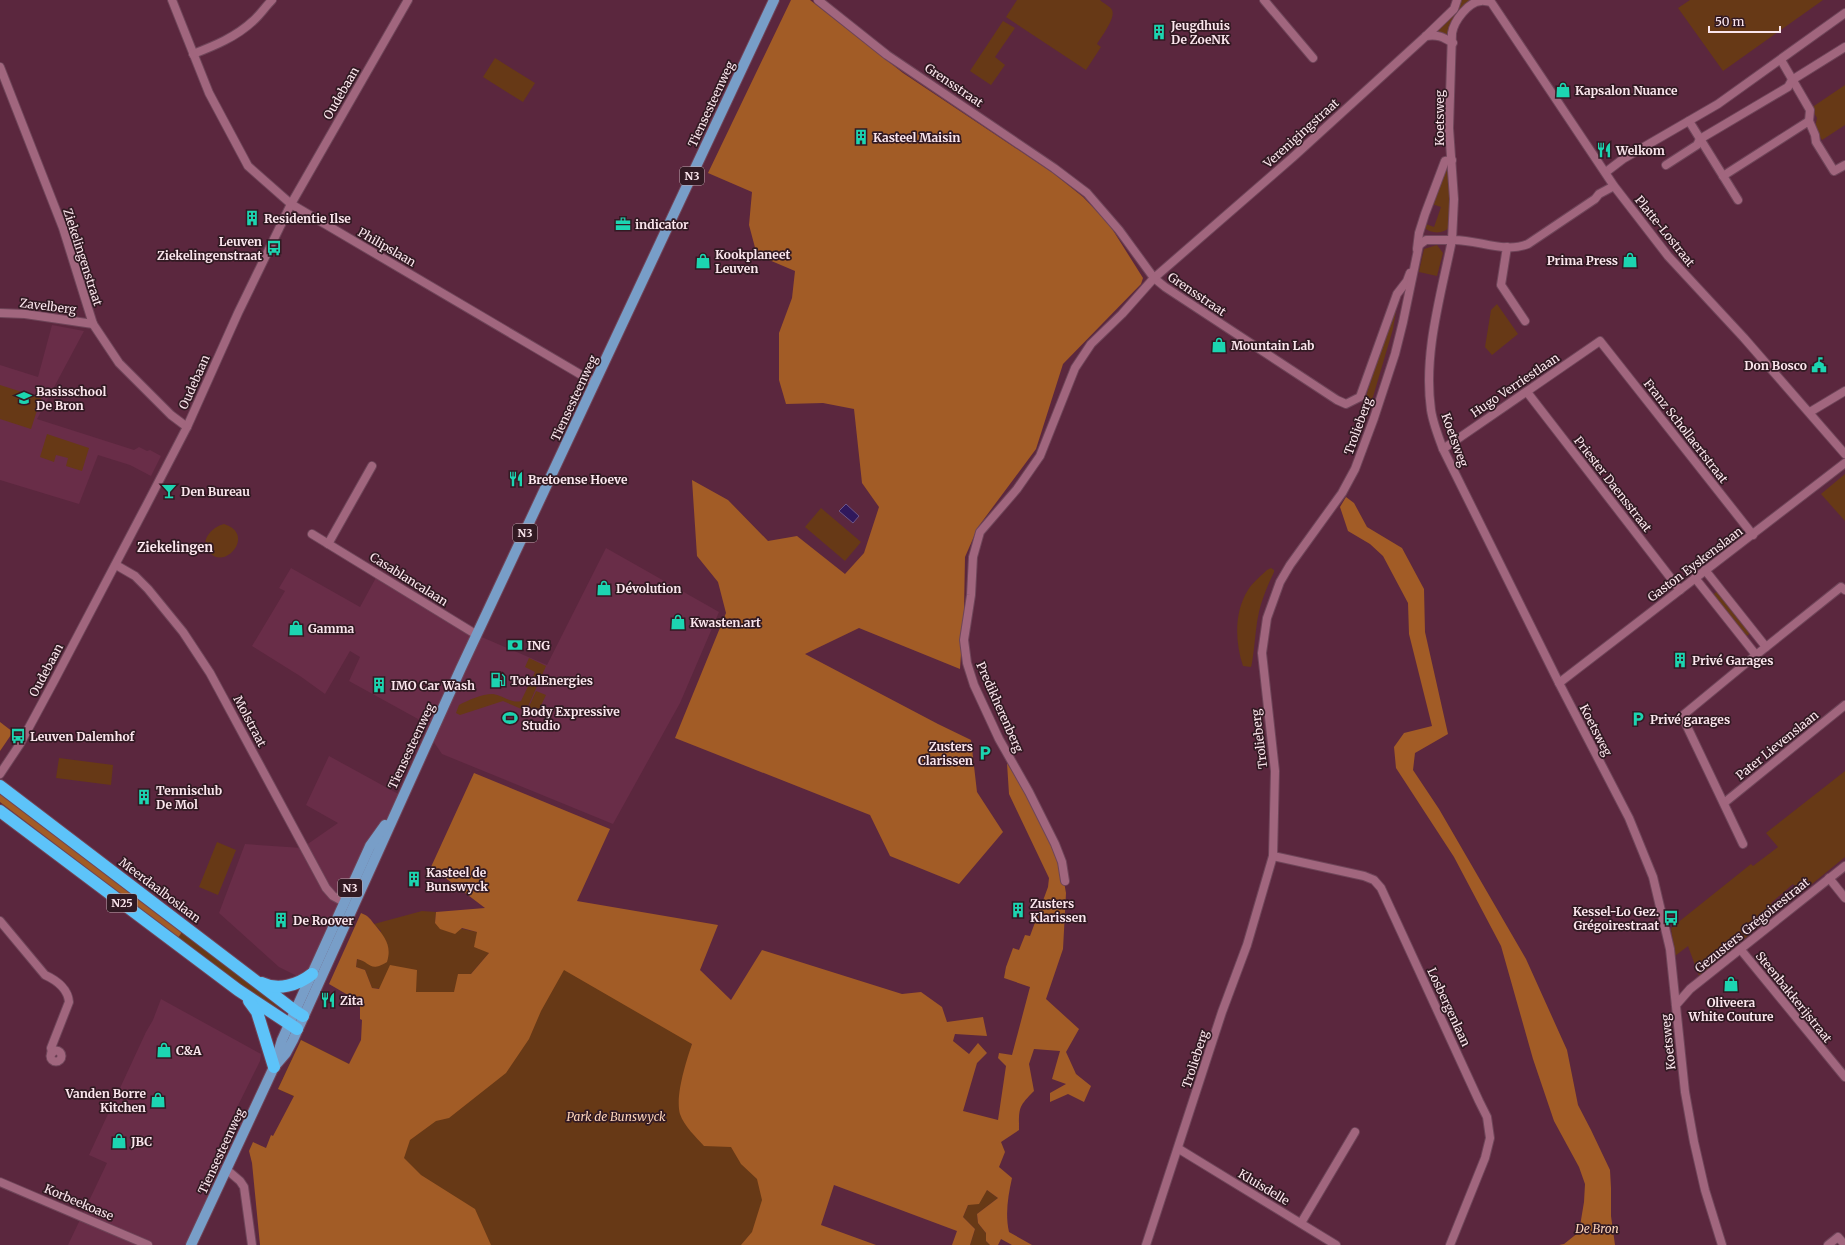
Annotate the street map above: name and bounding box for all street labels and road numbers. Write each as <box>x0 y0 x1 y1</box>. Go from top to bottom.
street label: Tiensesteenweg <box>685 58 738 149</box>
street label: Grensstraat <box>922 60 986 110</box>
street label: Oudebaan <box>320 64 362 122</box>
street label: Koetsweg <box>1432 89 1447 146</box>
street label: Verenigingstraat <box>1259 95 1342 171</box>
road number: N3 <box>680 167 704 185</box>
street label: Platte-Lostraat <box>1632 193 1698 270</box>
street label: Ziekelingenstraat <box>60 206 106 308</box>
street label: Philipslaan <box>355 224 419 270</box>
street label: Grensstraat <box>1165 269 1229 319</box>
street label: Zavelberg <box>19 295 78 317</box>
street label: Hugo Verriestlaan <box>1468 350 1562 420</box>
street label: Oudebaan <box>175 352 213 412</box>
street label: Tiensesteenweg <box>548 352 601 443</box>
street label: Franz Schollaertstraat <box>1641 376 1731 486</box>
street label: Trolieberg <box>1341 394 1376 457</box>
street label: Koetsweg <box>1438 411 1472 470</box>
street label: Priester Daensstraat <box>1571 433 1655 535</box>
street label: Gaston Eyskenslaan <box>1645 523 1746 605</box>
road number: N3 <box>513 524 537 542</box>
street label: Casablancalaan <box>367 549 451 609</box>
street label: Oudebaan <box>26 641 66 699</box>
street label: Predikherenberg <box>973 659 1027 755</box>
street label: Molstraat <box>230 693 270 749</box>
street label: Tiensesteenweg <box>385 700 438 791</box>
street label: Koetsweg <box>1577 702 1616 759</box>
street label: Trolieberg <box>1248 707 1270 770</box>
street label: Pater Lievenslaan <box>1733 707 1821 783</box>
street label: Meerdaalboslaan <box>116 854 204 926</box>
street label: Gezusters Grégoirestraat <box>1692 874 1812 976</box>
road number: N3 <box>338 879 362 897</box>
road number: N25 <box>107 894 137 912</box>
street label: Steenbakkerijstraat <box>1753 948 1836 1046</box>
street label: Losbergenlaan <box>1424 965 1474 1049</box>
street label: Koetsweg <box>1658 1013 1678 1071</box>
street label: Trolieberg <box>1179 1027 1212 1090</box>
street label: Tiensesteenweg <box>195 1105 248 1196</box>
street label: Kluisdelle <box>1236 1166 1292 1208</box>
street label: Korbeekoase <box>42 1181 116 1223</box>

